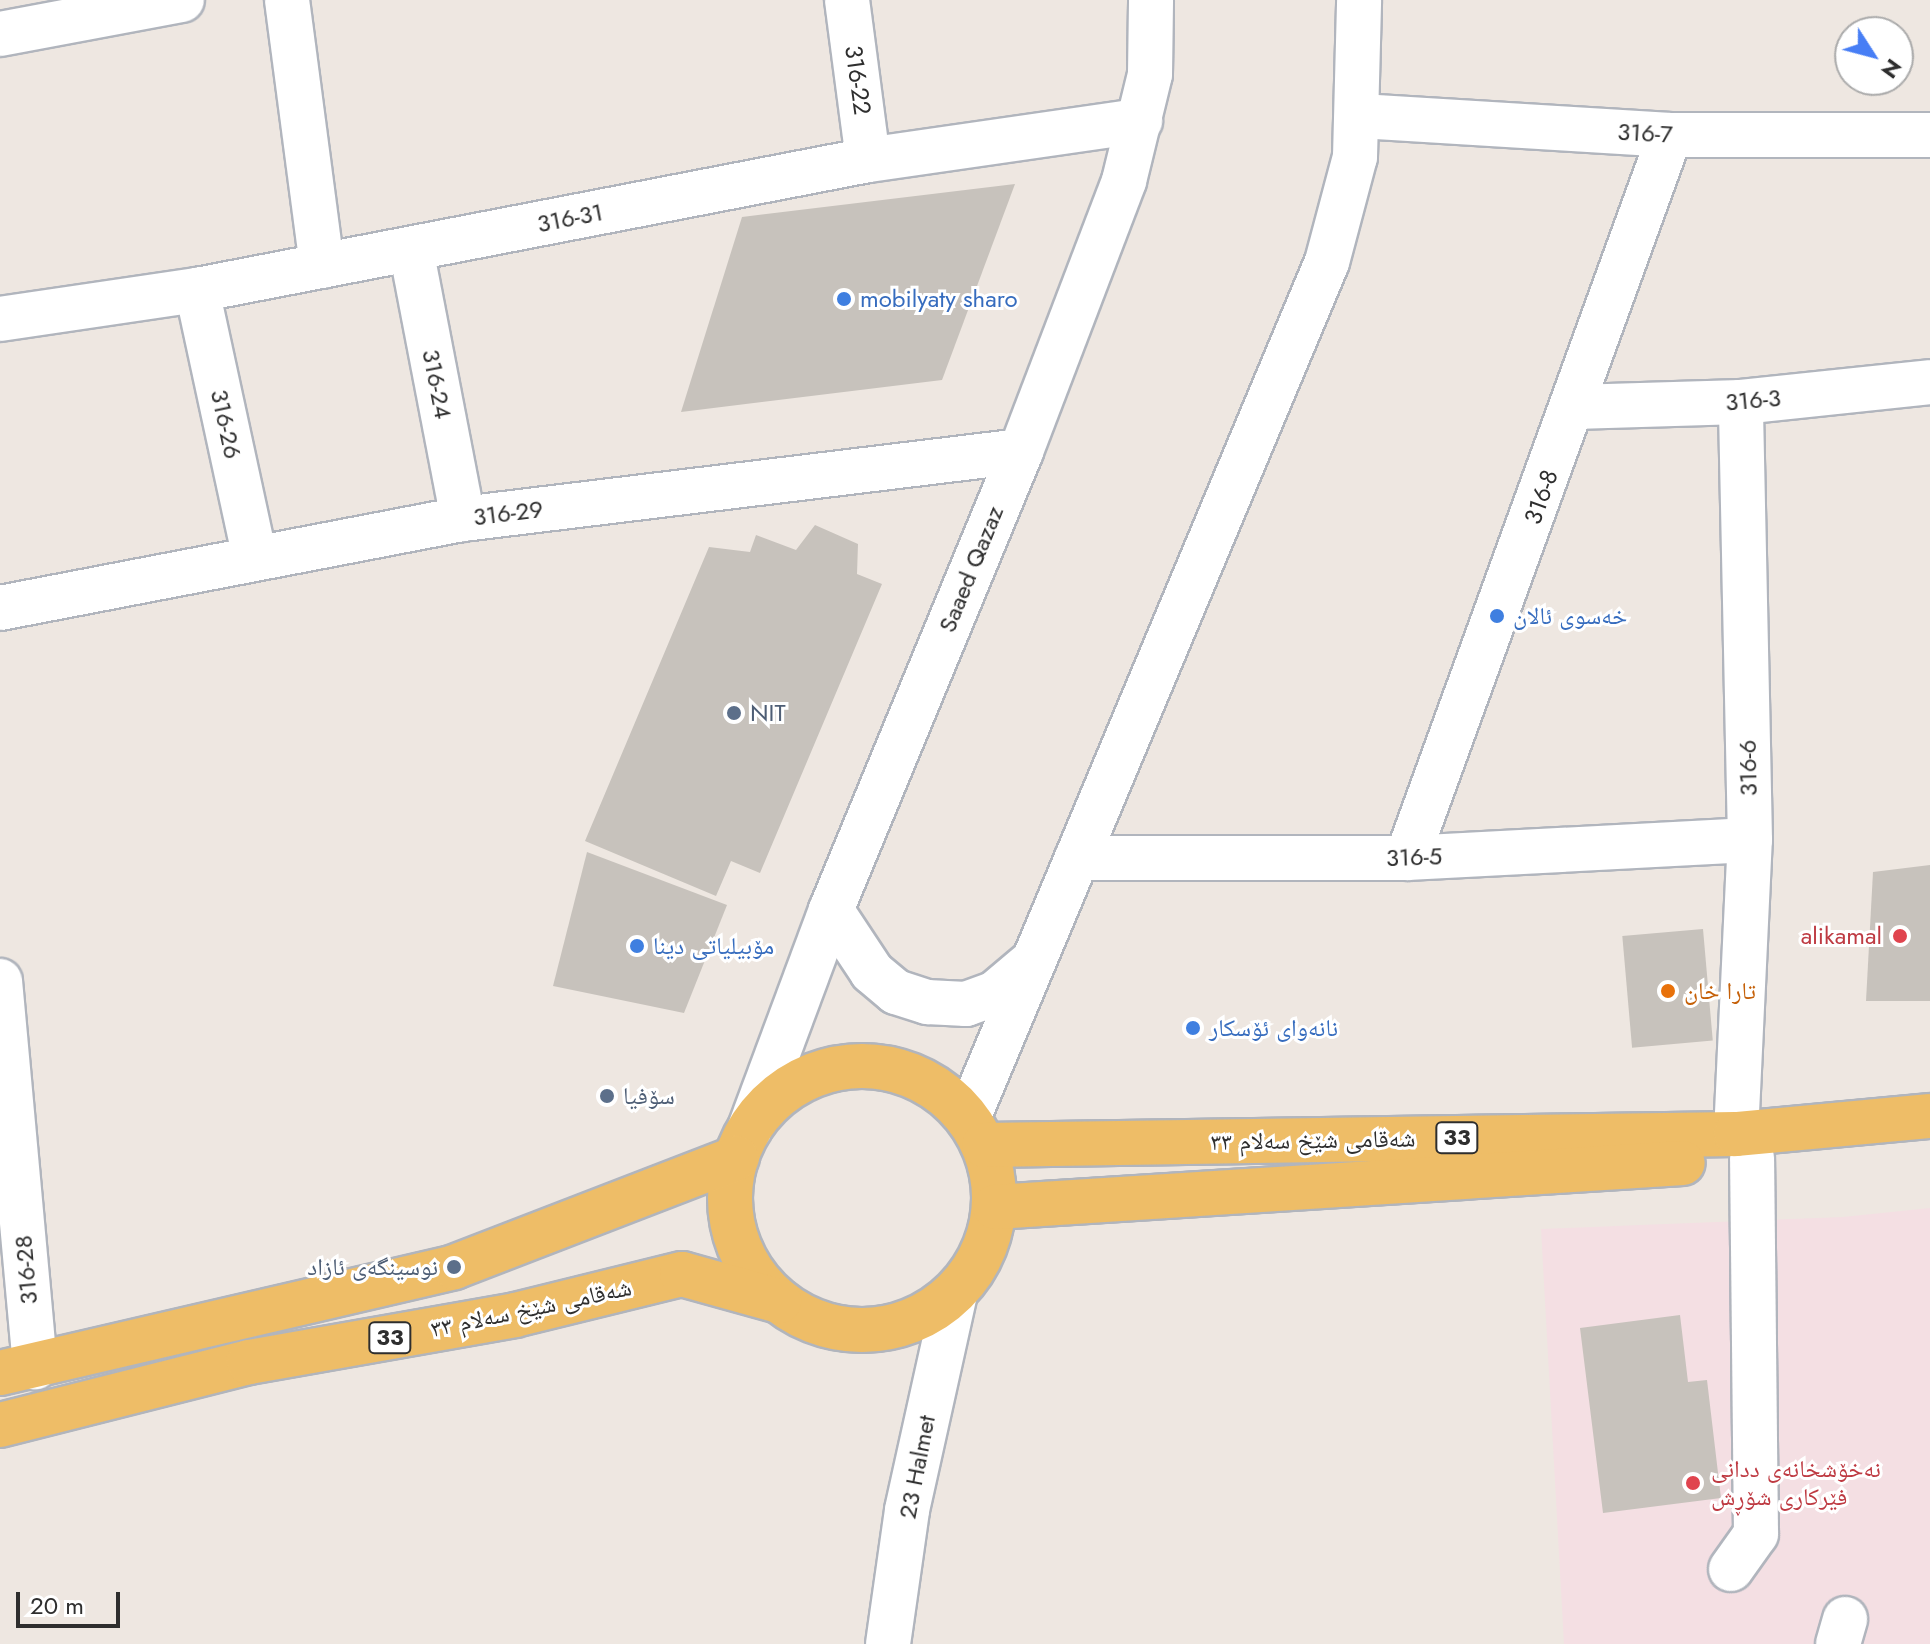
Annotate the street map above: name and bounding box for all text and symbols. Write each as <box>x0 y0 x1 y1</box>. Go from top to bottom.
north arrow <box>1834 16 1914 96</box>
street label: 316-22 <box>839 43 877 117</box>
text: N <box>1874 52 1910 85</box>
street label: 316-7 <box>1617 117 1673 149</box>
street label: 316-31 <box>535 198 605 238</box>
place label: mobilyaty sharo <box>860 285 1018 313</box>
marker: mobilyaty sharo <box>835 290 853 308</box>
street label: 316-24 <box>416 347 458 421</box>
street label: 316-3 <box>1724 383 1782 417</box>
street label: 316-26 <box>205 387 247 461</box>
street label: 316-8 <box>1518 466 1564 528</box>
street label: 316-29 <box>471 494 545 532</box>
street label: Saaed Qazaz <box>933 502 1009 636</box>
place label: خەسوی ئالان <box>1513 602 1627 630</box>
marker: خەسوی ئالان <box>1488 607 1506 625</box>
place label: NIT <box>750 699 786 727</box>
marker: NIT <box>725 704 743 722</box>
street label: 316-6 <box>1733 739 1763 797</box>
street label: 316-5 <box>1385 842 1443 872</box>
place label: alikamal <box>1801 922 1882 950</box>
marker: alikamal <box>1889 925 1911 947</box>
place label: مۆبیلیاتی دینا <box>653 932 774 960</box>
marker: مۆبیلیاتی دینا <box>628 937 646 955</box>
place label: تارا خان <box>1684 977 1756 1005</box>
marker: تارا خان <box>1659 982 1677 1000</box>
place label: نانەوای ئۆسکار <box>1209 1014 1338 1042</box>
marker: نانەوای ئۆسکار <box>1184 1019 1202 1037</box>
place label: سۆفیا <box>623 1082 675 1110</box>
marker: سۆفیا <box>598 1087 616 1105</box>
road number: 33 <box>1435 1120 1479 1156</box>
street label: شەقامی شێخ سەلام ٣٣ <box>1210 1124 1416 1156</box>
street label: 316-28 <box>9 1234 43 1306</box>
place label: نوسینگەی ئازاد <box>307 1253 438 1281</box>
marker: نوسینگەی ئازاد <box>445 1258 463 1276</box>
street label: شەقامی شێخ سەلام ٣٣ <box>428 1273 634 1343</box>
road number: 33 <box>368 1320 412 1356</box>
street label: 23 Halmet <box>893 1413 941 1521</box>
place label: نەخۆشخانەی ددانی فێرکاری شۆڕش <box>1711 1455 1881 1511</box>
marker: نەخۆشخانەی ددانی فێرکاری شۆڕش <box>1682 1472 1704 1494</box>
scale bar <box>20 1576 124 1626</box>
text: 20 m <box>30 1588 84 1623</box>

